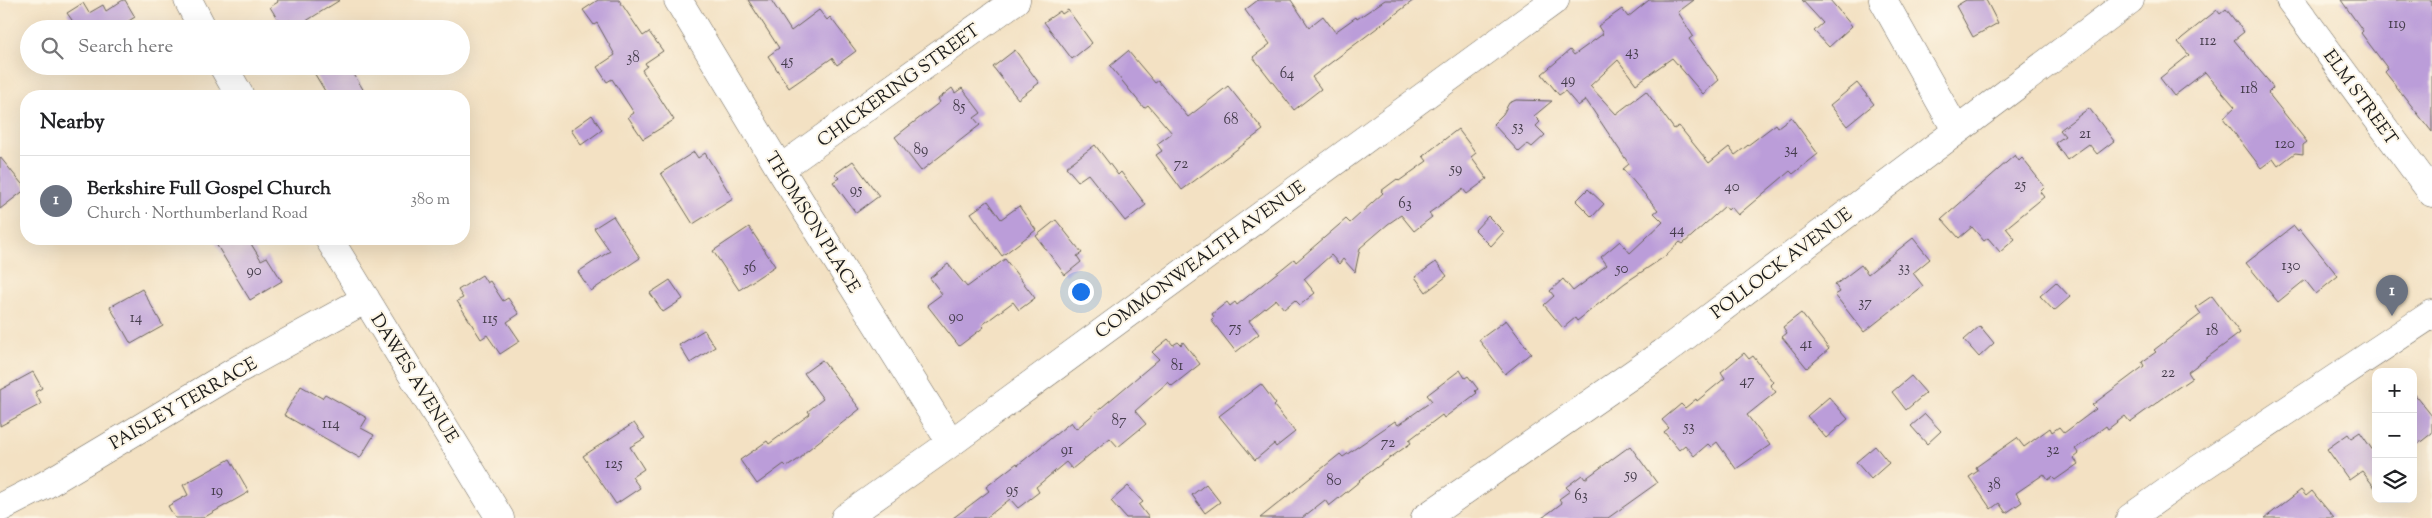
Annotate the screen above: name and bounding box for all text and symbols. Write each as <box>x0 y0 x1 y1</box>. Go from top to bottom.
house number: 119 <box>2388 14 2406 35</box>
street label: CHICKERING STREET <box>812 18 986 155</box>
search box <box>20 20 470 75</box>
house number: 112 <box>2199 31 2217 52</box>
icon: search <box>38 34 66 62</box>
text: Search here <box>78 34 173 61</box>
house number: 43 <box>1625 42 1639 63</box>
street label: ELM STREET <box>2316 45 2403 152</box>
house number: 38 <box>626 48 640 69</box>
house number: 45 <box>781 51 793 72</box>
house number: 64 <box>1280 64 1295 85</box>
house number: 49 <box>1561 70 1575 91</box>
house number: 118 <box>2240 79 2258 100</box>
house number: 85 <box>953 97 965 118</box>
text: Nearby <box>40 108 105 138</box>
house number: 68 <box>1224 110 1238 131</box>
house number: 53 <box>1511 117 1524 138</box>
house number: 21 <box>2079 124 2091 145</box>
house number: 120 <box>2275 134 2295 155</box>
house number: 89 <box>914 140 928 161</box>
house number: 34 <box>1784 140 1798 161</box>
street label: THOMSON PLACE <box>757 147 865 299</box>
house number: 72 <box>1174 154 1188 175</box>
house number: 59 <box>1449 159 1462 180</box>
street label: COMMONWEALTH AVENUE <box>1090 175 1312 346</box>
house number: 25 <box>2014 175 2026 196</box>
text: Berkshire Full Gospel Church <box>87 176 331 203</box>
house number: 40 <box>1724 177 1740 198</box>
house number: 95 <box>850 180 862 201</box>
text: 1 <box>53 189 59 212</box>
text: 380 m <box>410 189 450 212</box>
house number: 63 <box>1398 194 1412 215</box>
text: Church · Northumberland Road <box>87 203 308 226</box>
street label: POLLOCK AVENUE <box>1706 203 1859 327</box>
house number: 44 <box>1669 220 1685 241</box>
house number: 130 <box>2282 256 2301 277</box>
house number: 56 <box>743 258 756 279</box>
house number: 33 <box>1898 258 1910 279</box>
house number: 50 <box>1614 259 1629 280</box>
house number: 90 <box>246 261 262 282</box>
pin: 1 <box>2376 275 2408 316</box>
your location <box>1068 279 1094 305</box>
house number: 37 <box>1858 293 1872 314</box>
house number: 90 <box>948 307 964 328</box>
house number: 14 <box>130 308 143 329</box>
street label: DAWES AVENUE <box>363 309 464 449</box>
house number: 115 <box>482 309 498 330</box>
house number: 75 <box>1229 318 1241 339</box>
house number: 18 <box>2206 321 2218 342</box>
house number: 41 <box>1800 334 1812 355</box>
street label: PAISLEY TERRACE <box>105 352 263 458</box>
house number: 81 <box>1171 356 1183 377</box>
house number: 22 <box>2161 363 2175 384</box>
map controls <box>2372 368 2417 503</box>
button: + <box>2372 368 2417 413</box>
house number: 47 <box>1739 371 1755 392</box>
house number: 87 <box>1111 411 1127 432</box>
button: − <box>2372 413 2417 458</box>
house number: 114 <box>322 414 340 435</box>
house number: 53 <box>1682 417 1695 438</box>
house number: 72 <box>1381 433 1395 454</box>
house number: 91 <box>1061 440 1073 461</box>
house number: 32 <box>2046 440 2060 461</box>
house number: 125 <box>605 454 623 475</box>
button: layers <box>2372 458 2417 503</box>
house number: 59 <box>1624 465 1637 486</box>
house number: 80 <box>1326 471 1342 492</box>
house number: 38 <box>1987 475 2001 496</box>
house number: 95 <box>1006 480 1018 501</box>
house number: 19 <box>211 481 223 502</box>
house number: 63 <box>1574 486 1588 507</box>

